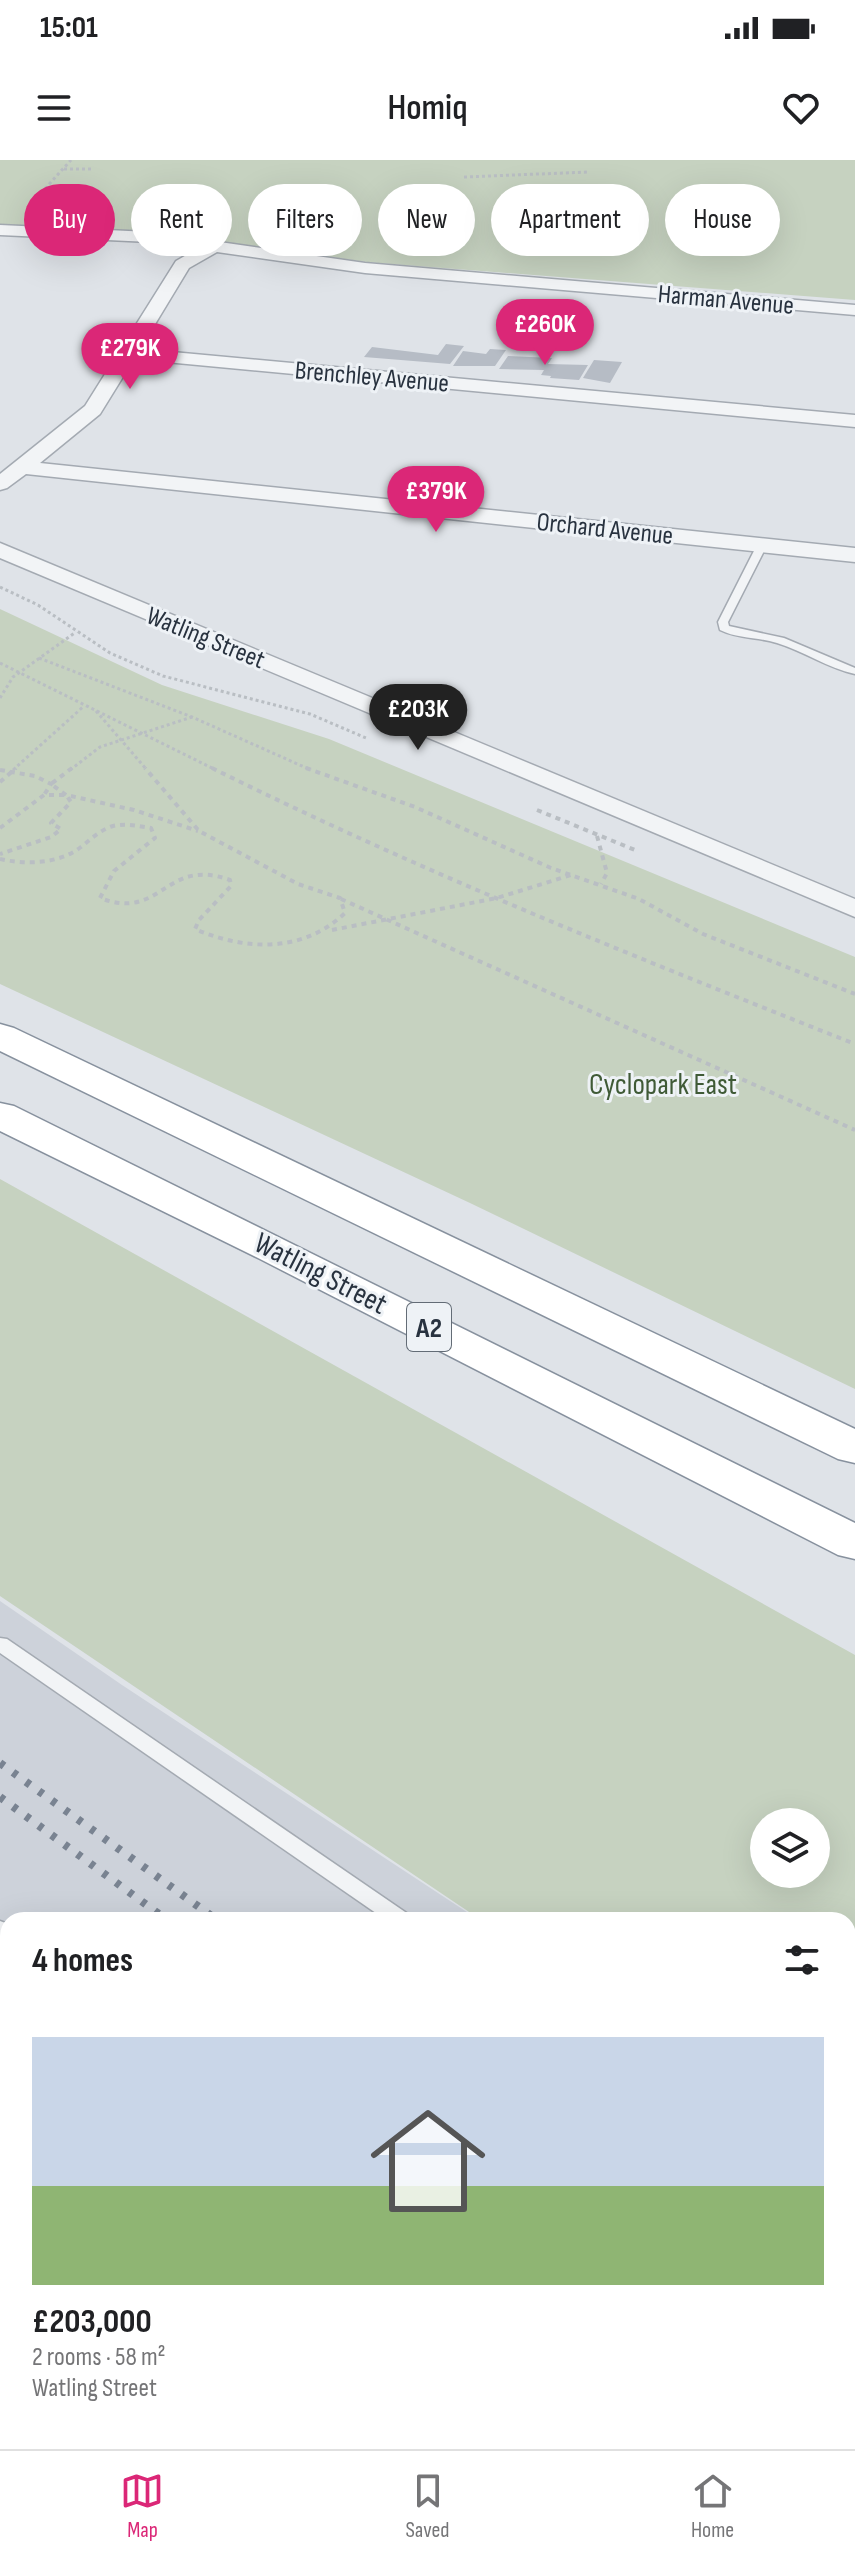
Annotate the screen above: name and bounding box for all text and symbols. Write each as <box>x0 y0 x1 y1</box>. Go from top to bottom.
text: 15:01 <box>40 10 98 46</box>
icon: menu <box>32 86 76 130</box>
icon: heart <box>779 86 823 130</box>
text: Homiq <box>387 87 468 130</box>
chip: Buy <box>24 184 115 256</box>
chip: Rent <box>131 184 232 256</box>
chip: Filters <box>248 184 362 256</box>
chip: New <box>378 184 475 256</box>
chip: Apartment <box>491 184 649 256</box>
chip: House <box>665 184 780 256</box>
street label: Harman Avenue <box>657 279 795 322</box>
pin: £260K <box>489 299 601 367</box>
text: £260K <box>514 309 576 340</box>
pin: £279K <box>74 323 186 391</box>
text: £279K <box>99 333 161 364</box>
street label: Brenchley Avenue <box>294 355 450 400</box>
pin: £379K <box>380 466 492 534</box>
text: £379K <box>405 476 467 507</box>
street label: Orchard Avenue <box>535 507 675 552</box>
street label: Watling Street <box>142 601 269 676</box>
pin: £203K <box>362 684 474 752</box>
text: £203K <box>387 694 449 725</box>
park label: Cyclopark East <box>589 1067 737 1103</box>
street label: Watling Street <box>248 1225 393 1323</box>
road number: A2 <box>407 1303 451 1351</box>
map controls <box>750 1808 830 1888</box>
button: layers <box>750 1808 830 1888</box>
icon: filters <box>780 1938 824 1982</box>
text: 4 homes <box>32 1940 133 1981</box>
icon: home <box>356 2089 500 2233</box>
text: £203,000 <box>32 2301 152 2342</box>
text: 2 rooms · 58 m² <box>32 2342 166 2373</box>
text: Watling Street <box>32 2373 157 2404</box>
tab: Map <box>120 2469 164 2544</box>
tab: Saved <box>405 2469 450 2544</box>
tab: Home <box>691 2469 735 2544</box>

